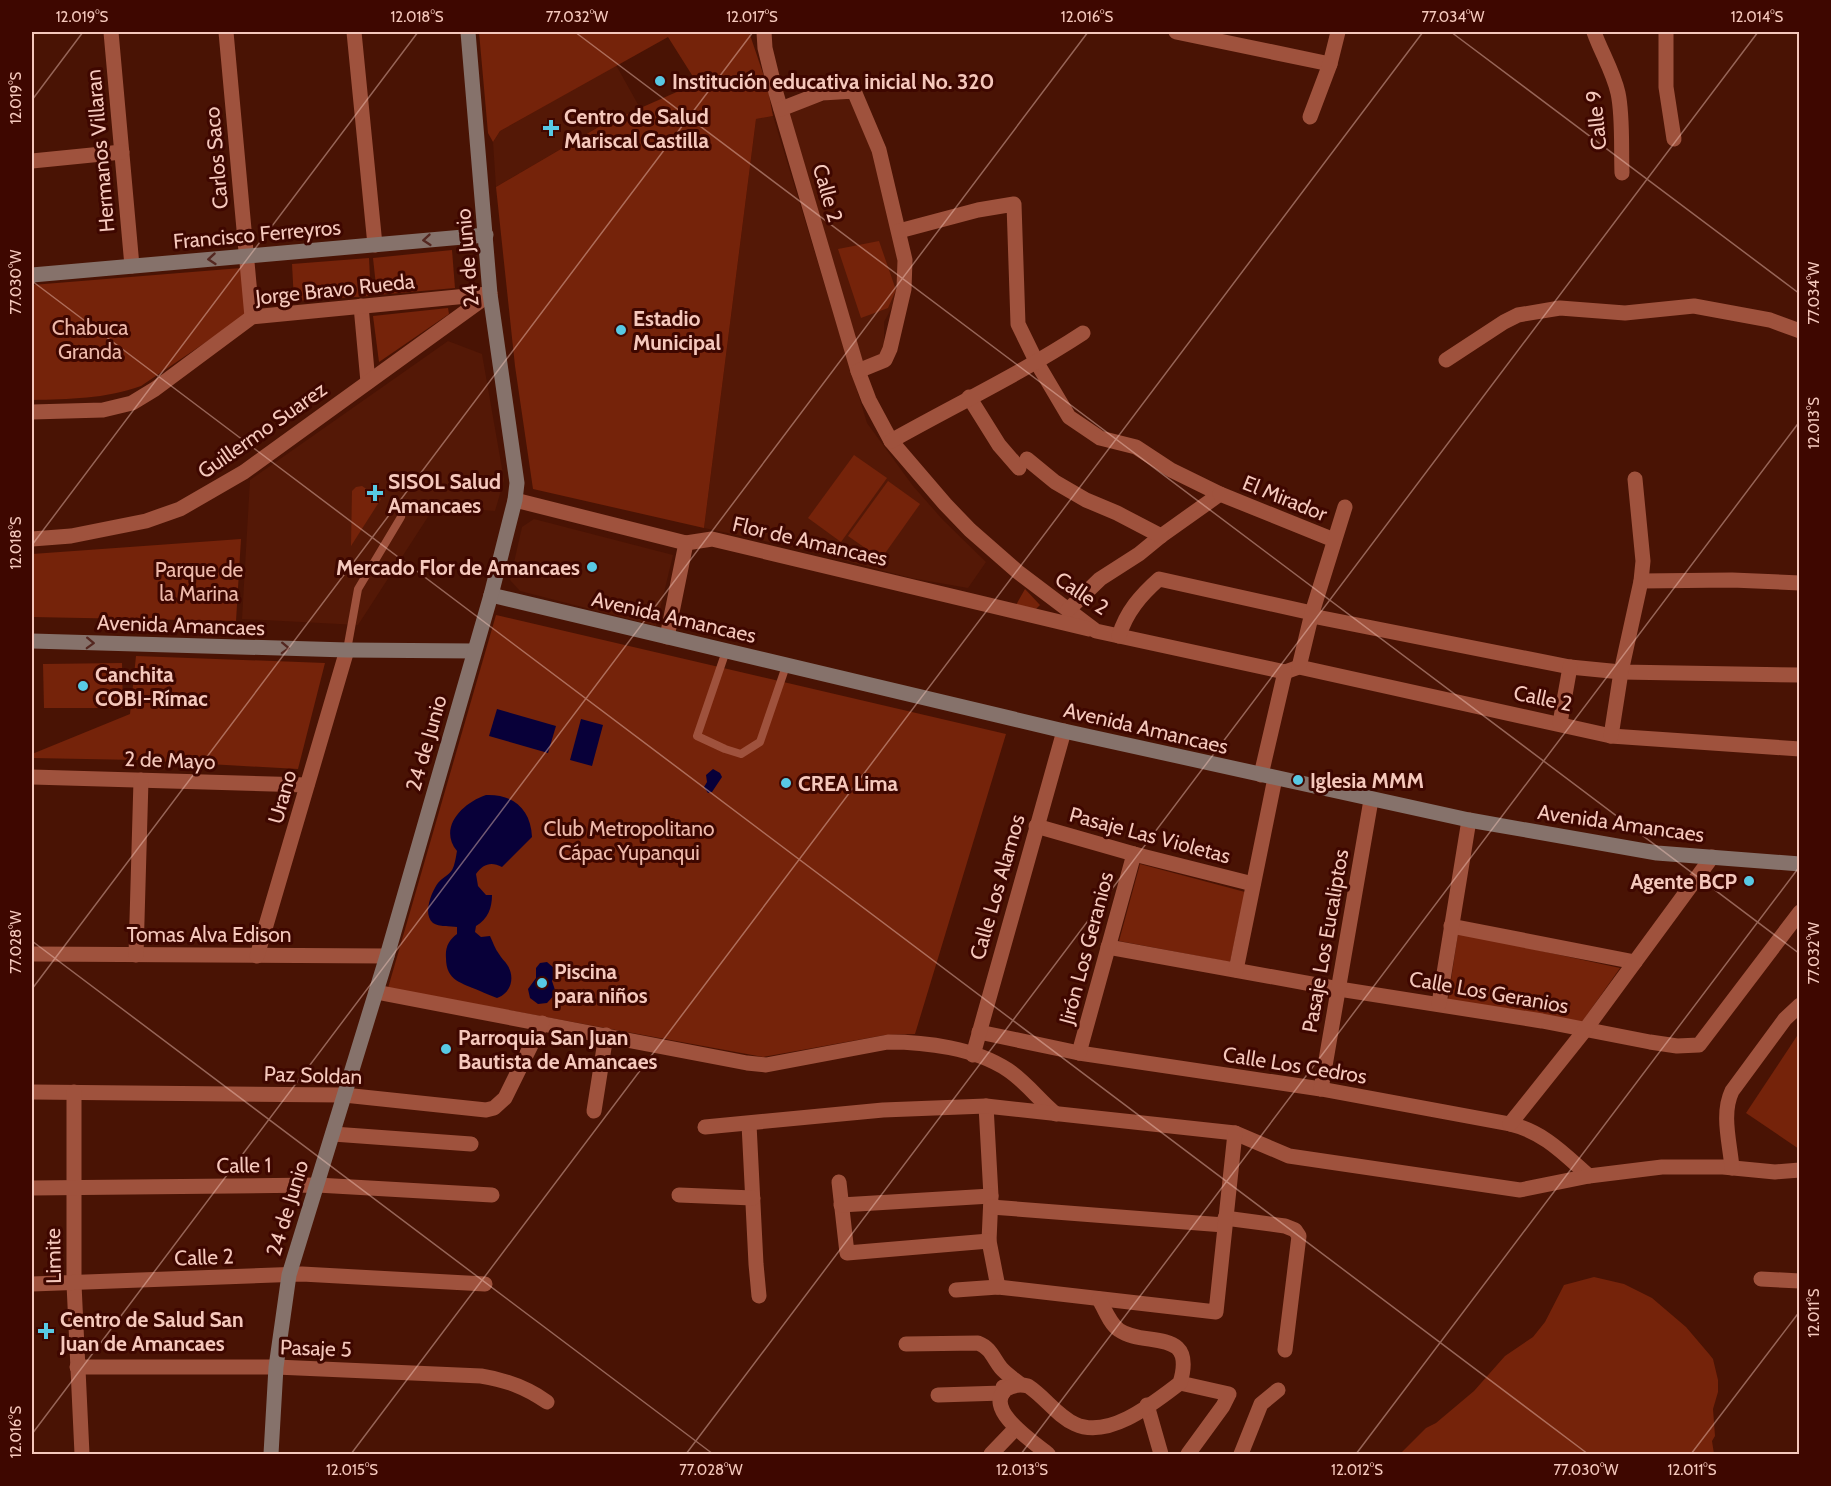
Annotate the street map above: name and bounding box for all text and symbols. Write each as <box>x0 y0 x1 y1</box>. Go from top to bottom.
text: 12.019°S <box>56 8 109 26</box>
text: 12.018°S <box>390 8 444 26</box>
text: 77.032°W <box>546 8 609 26</box>
text: 12.017°S <box>726 8 778 26</box>
text: 12.016°S <box>1061 8 1113 26</box>
text: 77.034°W <box>1421 8 1485 26</box>
text: 12.014°S <box>1731 8 1784 26</box>
street label: Hermanos Villaran <box>80 68 120 234</box>
place label: Institución educativa inicial No. 320 <box>672 69 994 94</box>
text: 12.019°S <box>7 71 25 124</box>
marker: Institución educativa inicial No. 320 <box>653 74 667 88</box>
street label: Calle 9 <box>1580 89 1612 151</box>
place label: Centro de Salud Mariscal Castilla <box>564 104 709 153</box>
street label: Carlos Saco <box>199 106 233 210</box>
marker: Centro de Salud Mariscal Castilla <box>542 119 560 137</box>
street label: Calle 2 <box>808 161 848 225</box>
street label: 24 de Junio <box>450 208 484 308</box>
street label: Francisco Ferreyros <box>172 214 342 254</box>
one-way arrow <box>423 233 432 246</box>
text: 77.030°W <box>7 249 25 314</box>
one-way arrow <box>208 252 217 265</box>
text: 77.034°W <box>1805 261 1823 325</box>
street label: Jorge Bravo Rueda <box>253 268 416 310</box>
place label: Estadio Municipal <box>633 306 722 355</box>
park label: Chabuca Granda <box>52 315 128 364</box>
marker: Estadio Municipal <box>614 323 628 337</box>
street label: Guillermo Suarez <box>193 376 331 484</box>
text: 12.013°S <box>1805 397 1823 449</box>
place label: SISOL Salud Amancaes <box>388 469 501 518</box>
street label: El Mirador <box>1239 470 1331 526</box>
marker: SISOL Salud Amancaes <box>366 484 384 502</box>
street label: Flor de Amancaes <box>730 511 890 571</box>
text: 12.018°S <box>7 516 25 570</box>
place label: Mercado Flor de Amancaes <box>336 555 580 580</box>
park label: Parque de la Marina <box>155 557 244 606</box>
marker: Mercado Flor de Amancaes <box>585 560 599 574</box>
street label: Calle 2 <box>1050 566 1114 620</box>
street label: Avenida Amancaes <box>589 586 759 648</box>
street label: Avenida Amancaes <box>97 610 266 640</box>
one-way arrow <box>85 637 94 649</box>
one-way arrow <box>280 642 289 655</box>
place label: Canchita COBI-Rímac <box>95 662 208 711</box>
marker: Canchita COBI-Rímac <box>76 679 90 693</box>
street label: Calle 2 <box>1511 680 1575 716</box>
street label: 24 de Junio <box>400 692 452 794</box>
street label: Avenida Amancaes <box>1061 697 1231 759</box>
street label: 2 de Mayo <box>124 746 216 774</box>
street label: Urano <box>262 767 302 827</box>
place label: Iglesia MMM <box>1310 768 1424 793</box>
place label: CREA Lima <box>798 771 899 796</box>
marker: Iglesia MMM <box>1291 773 1305 787</box>
marker: CREA Lima <box>779 776 793 790</box>
street label: Avenida Amancaes <box>1536 799 1706 847</box>
street label: Pasaje Las Violetas <box>1066 801 1234 870</box>
street label: Calle Los Alamos <box>964 811 1030 963</box>
park label: Club Metropolitano Cápac Yupanqui <box>544 816 714 865</box>
street label: Pasaje Los Eucaliptos <box>1297 847 1354 1035</box>
street label: Jirón Los Geranios <box>1053 869 1118 1028</box>
place label: Agente BCP <box>1630 869 1737 894</box>
marker: Agente BCP <box>1742 874 1756 888</box>
text: 77.028°W <box>7 910 25 974</box>
text: 77.032°W <box>1805 921 1823 984</box>
street label: Tomas Alva Edison <box>127 922 292 947</box>
place label: Piscina para niños <box>554 959 648 1008</box>
street label: Calle Los Geranios <box>1407 966 1571 1018</box>
marker: Piscina para niños <box>535 976 549 990</box>
place label: Parroquia San Juan Bautista de Amancaes <box>458 1025 657 1074</box>
street label: Calle Los Cedros <box>1221 1041 1369 1089</box>
marker: Parroquia San Juan Bautista de Amancaes <box>439 1042 453 1056</box>
street label: Paz Soldan <box>263 1061 363 1089</box>
street label: Calle 1 <box>216 1152 272 1178</box>
street label: 24 de Junio <box>261 1157 313 1259</box>
street label: Limite <box>40 1228 66 1284</box>
street label: Calle 2 <box>174 1243 234 1271</box>
text: 12.011°S <box>1805 1288 1823 1338</box>
place label: Centro de Salud San Juan de Amancaes <box>59 1307 244 1356</box>
marker: Centro de Salud San Juan de Amancaes <box>37 1322 55 1340</box>
street label: Pasaje 5 <box>280 1334 352 1363</box>
text: 12.016°S <box>7 1406 25 1458</box>
text: 12.015°S <box>326 1461 378 1479</box>
text: 77.028°W <box>679 1461 743 1479</box>
text: 12.013°S <box>996 1461 1048 1479</box>
text: 12.012°S <box>1331 1461 1383 1479</box>
text: 77.030°W <box>1554 1461 1619 1479</box>
text: 12.011°S <box>1668 1461 1717 1479</box>

